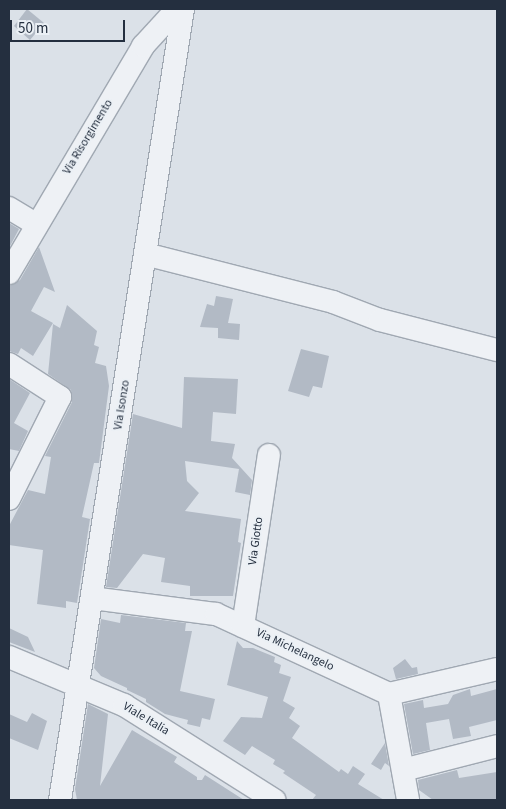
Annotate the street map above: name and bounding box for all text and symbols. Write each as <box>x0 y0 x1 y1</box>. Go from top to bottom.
scale bar <box>12 10 128 42</box>
text: 50 m <box>18 18 48 39</box>
street label: Via Risorgimento <box>60 97 116 177</box>
street label: Via Isonzo <box>111 379 133 431</box>
street label: Via Giotto <box>245 516 267 566</box>
street label: Via Michelangelo <box>254 626 336 674</box>
street label: Viale Italia <box>120 700 172 738</box>

